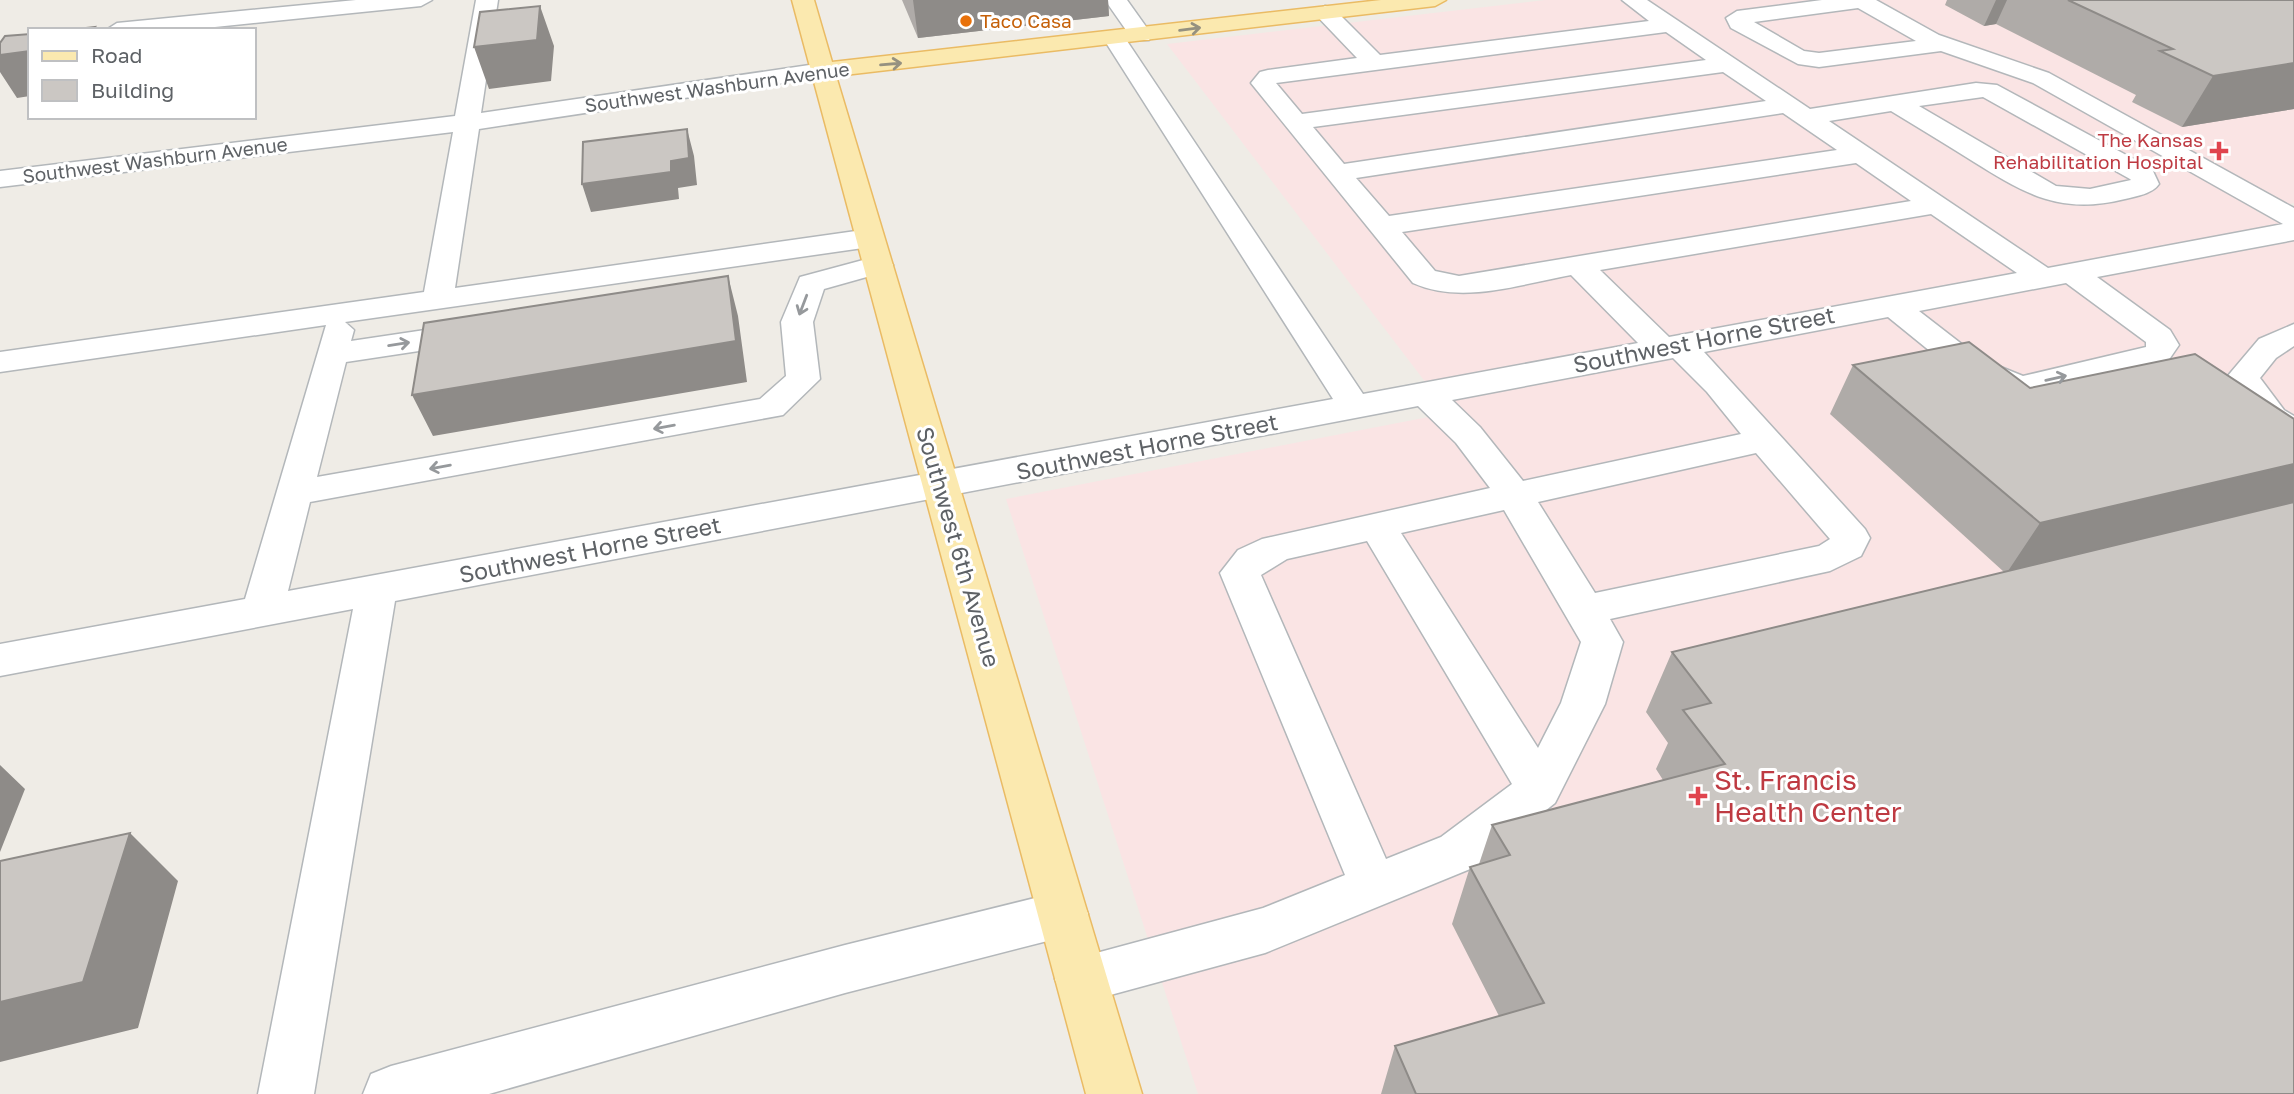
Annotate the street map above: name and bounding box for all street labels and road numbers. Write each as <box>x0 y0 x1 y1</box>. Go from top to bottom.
street label: Southwest Washburn Avenue <box>583 57 851 116</box>
street label: Southwest Washburn Avenue <box>21 132 289 187</box>
street label: Southwest Horne Street <box>1571 300 1837 378</box>
street label: Southwest Horne Street <box>1014 407 1280 485</box>
street label: Southwest 6th Avenue <box>911 423 1007 670</box>
street label: Southwest Horne Street <box>457 510 723 588</box>

